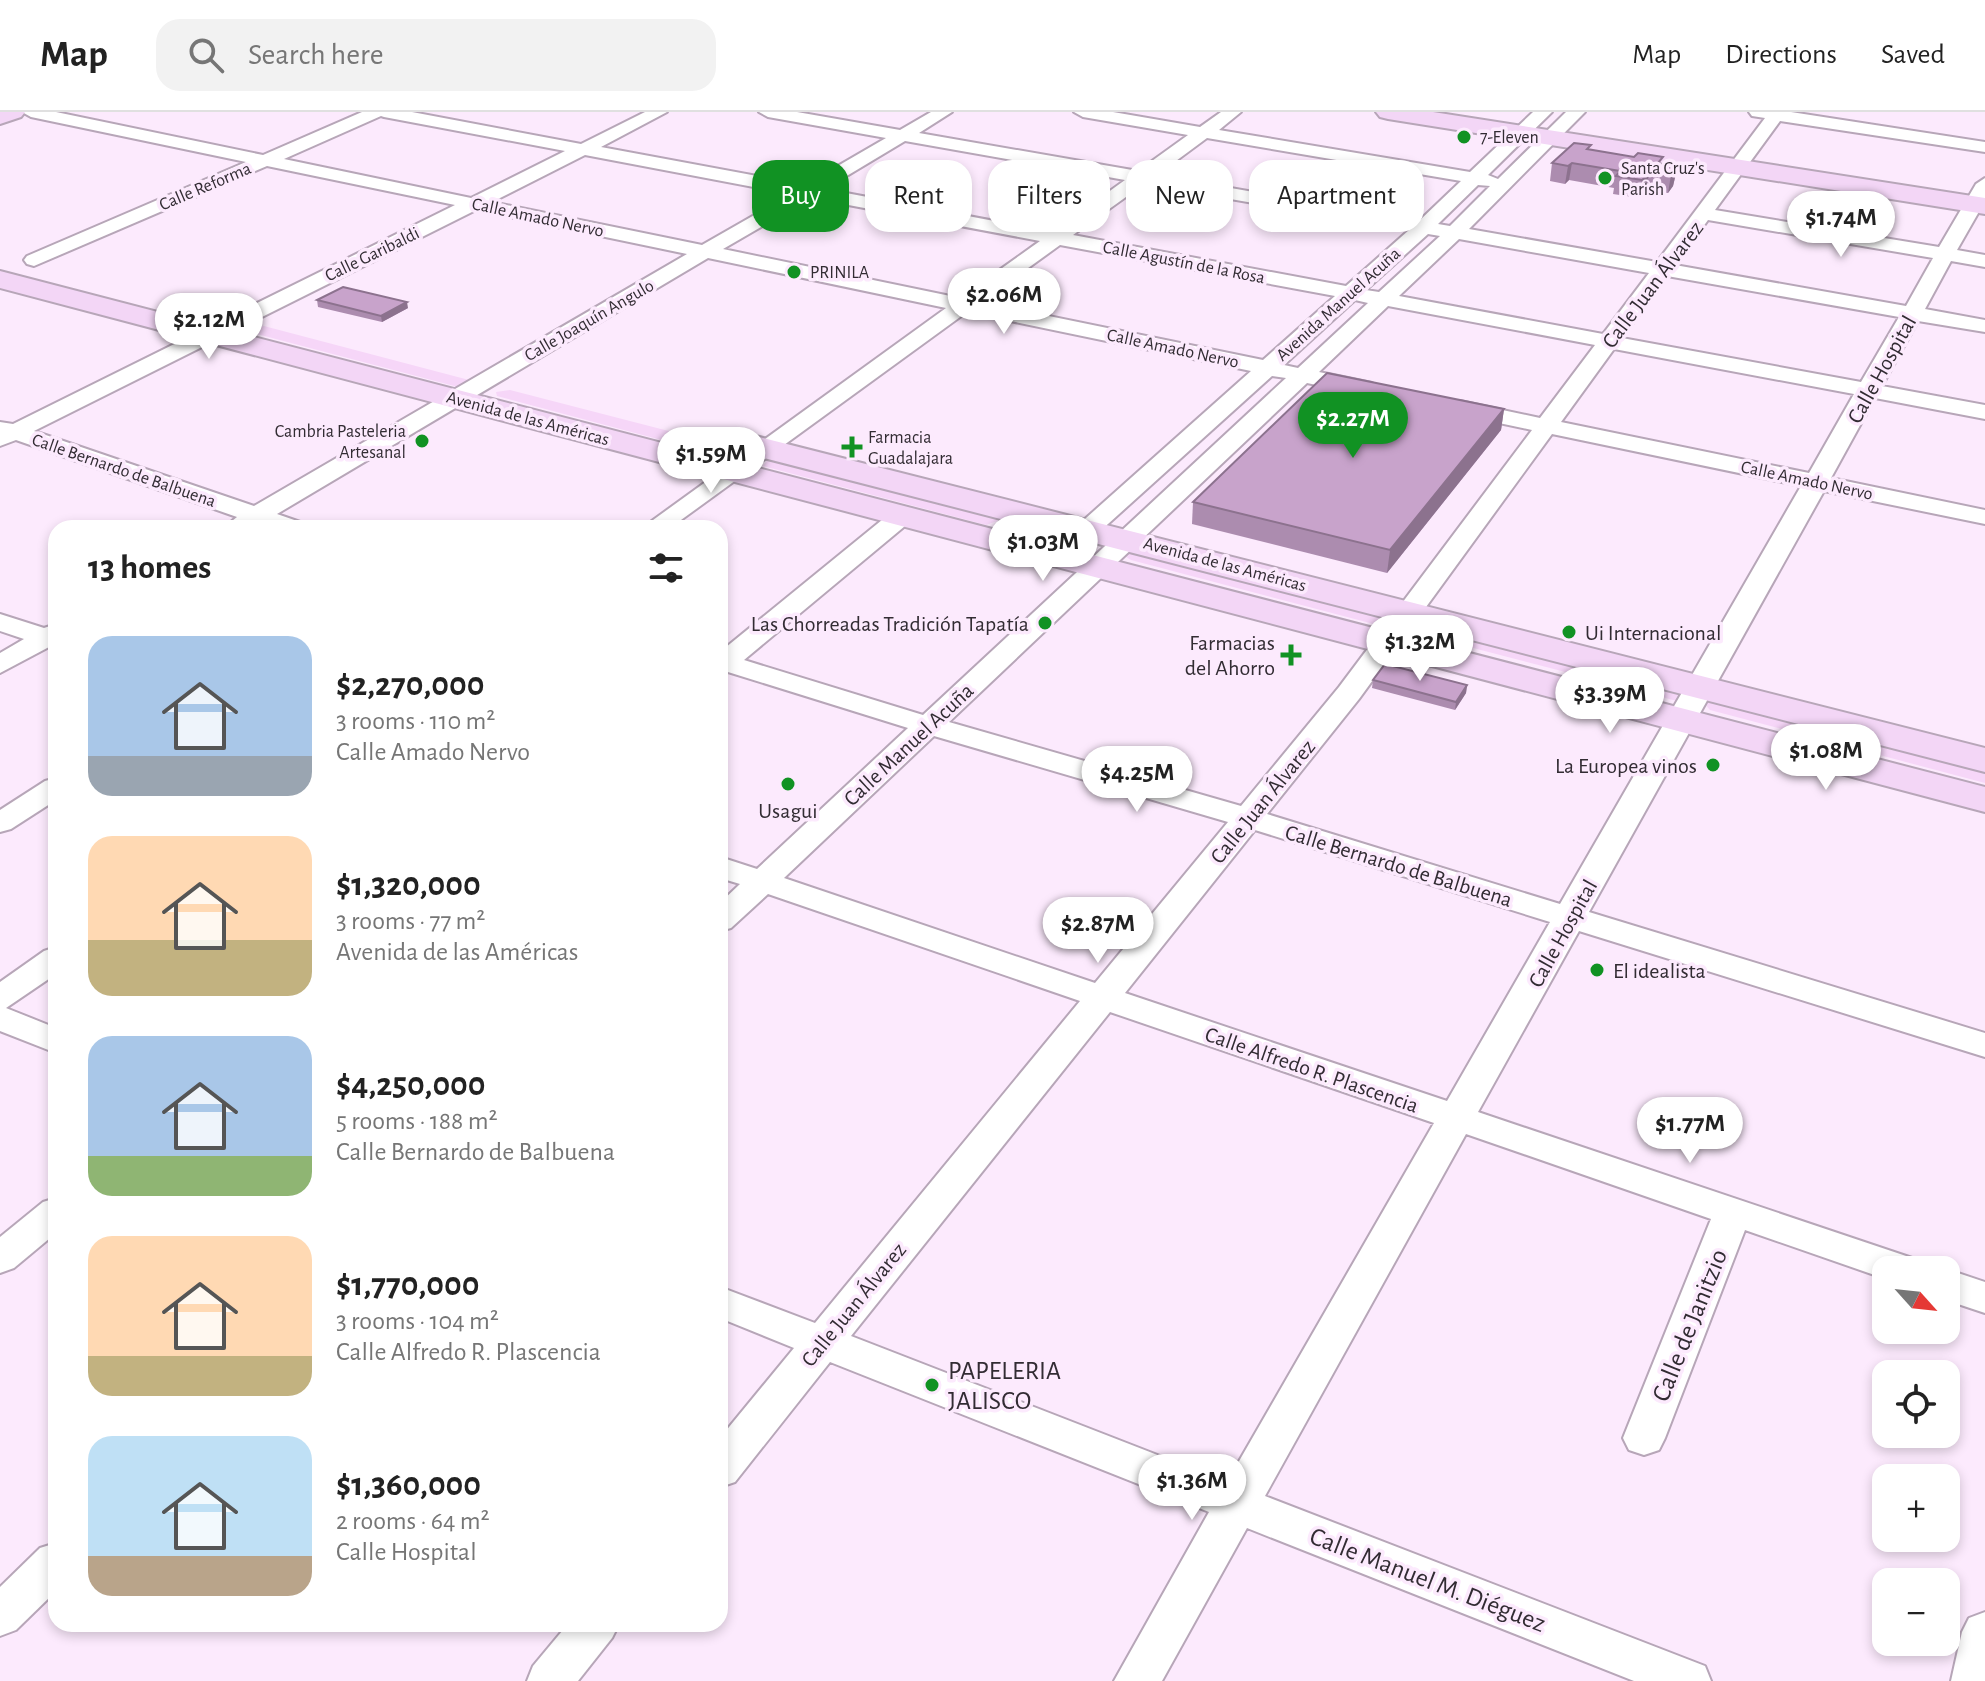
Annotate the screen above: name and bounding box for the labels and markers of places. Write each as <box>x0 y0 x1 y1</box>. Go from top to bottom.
marker: 7-Eleven <box>1455 128 1473 146</box>
place label: 7-Eleven <box>1480 129 1539 147</box>
place label: Santa Cruz's Parish <box>1621 160 1705 199</box>
marker: Santa Cruz's Parish <box>1596 169 1614 187</box>
pin: $1.74M <box>1776 191 1906 259</box>
marker: PRINILA <box>785 263 803 281</box>
place label: PRINILA <box>810 264 870 282</box>
pin: $2.06M <box>939 268 1069 336</box>
pin: $2.12M <box>144 293 274 361</box>
pin: $2.27M <box>1288 392 1418 460</box>
place label: Cambria Pasteleria Artesanal <box>275 423 406 462</box>
pin: $1.59M <box>646 427 776 495</box>
place label: Farmacia Guadalajara <box>868 429 953 468</box>
marker: Cambria Pasteleria Artesanal <box>413 432 431 450</box>
marker: Farmacia Guadalajara <box>843 438 861 456</box>
pin: $1.03M <box>978 515 1108 583</box>
place label: Las Chorreadas Tradición Tapatía <box>751 613 1029 635</box>
marker: Las Chorreadas Tradición Tapatía <box>1036 614 1054 632</box>
pin: $1.32M <box>1355 615 1485 683</box>
place label: Ui Internacional <box>1585 622 1722 644</box>
marker: Ui Internacional <box>1560 623 1578 641</box>
place label: Farmacias del Ahorro <box>1185 632 1275 679</box>
marker: Farmacias del Ahorro <box>1282 646 1300 664</box>
pin: $3.39M <box>1545 667 1675 735</box>
pin: $1.08M <box>1761 724 1891 792</box>
pin: $4.25M <box>1072 746 1202 814</box>
place label: La Europea vinos <box>1555 755 1697 777</box>
marker: La Europea vinos <box>1704 756 1722 774</box>
marker: Usagui <box>779 775 797 793</box>
place label: Usagui <box>758 800 818 822</box>
pin: $2.87M <box>1033 897 1163 965</box>
place label: El idealista <box>1613 960 1706 982</box>
marker: El idealista <box>1588 961 1606 979</box>
pin: $1.77M <box>1625 1097 1755 1165</box>
place label: PAPELERIA JALISCO <box>948 1358 1061 1414</box>
marker: PAPELERIA JALISCO <box>923 1376 941 1394</box>
pin: $1.36M <box>1127 1454 1257 1522</box>

